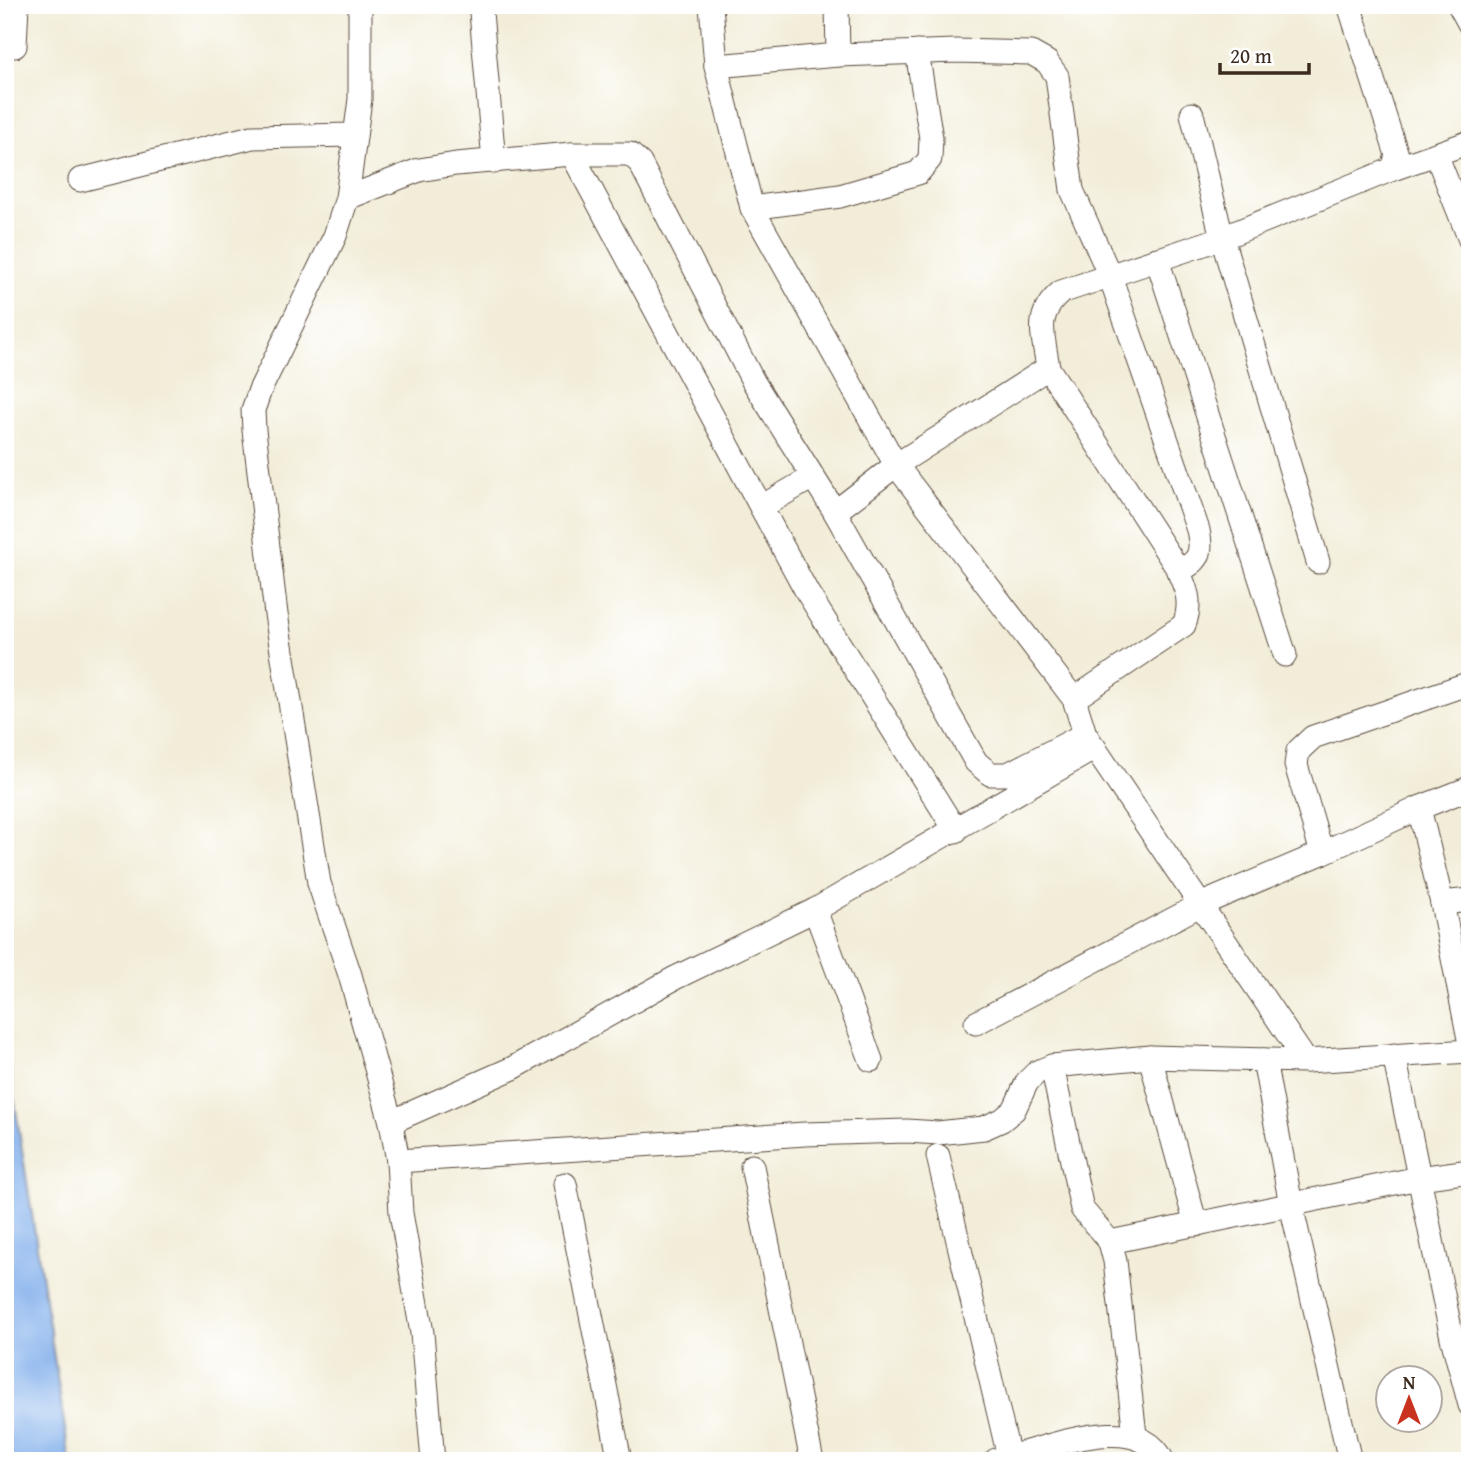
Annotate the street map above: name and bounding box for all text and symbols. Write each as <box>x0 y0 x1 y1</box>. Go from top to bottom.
scale bar <box>1220 32 1309 76</box>
text: 20 m <box>1230 40 1272 71</box>
north arrow <box>1374 1364 1444 1434</box>
text: N <box>1403 1368 1416 1396</box>

